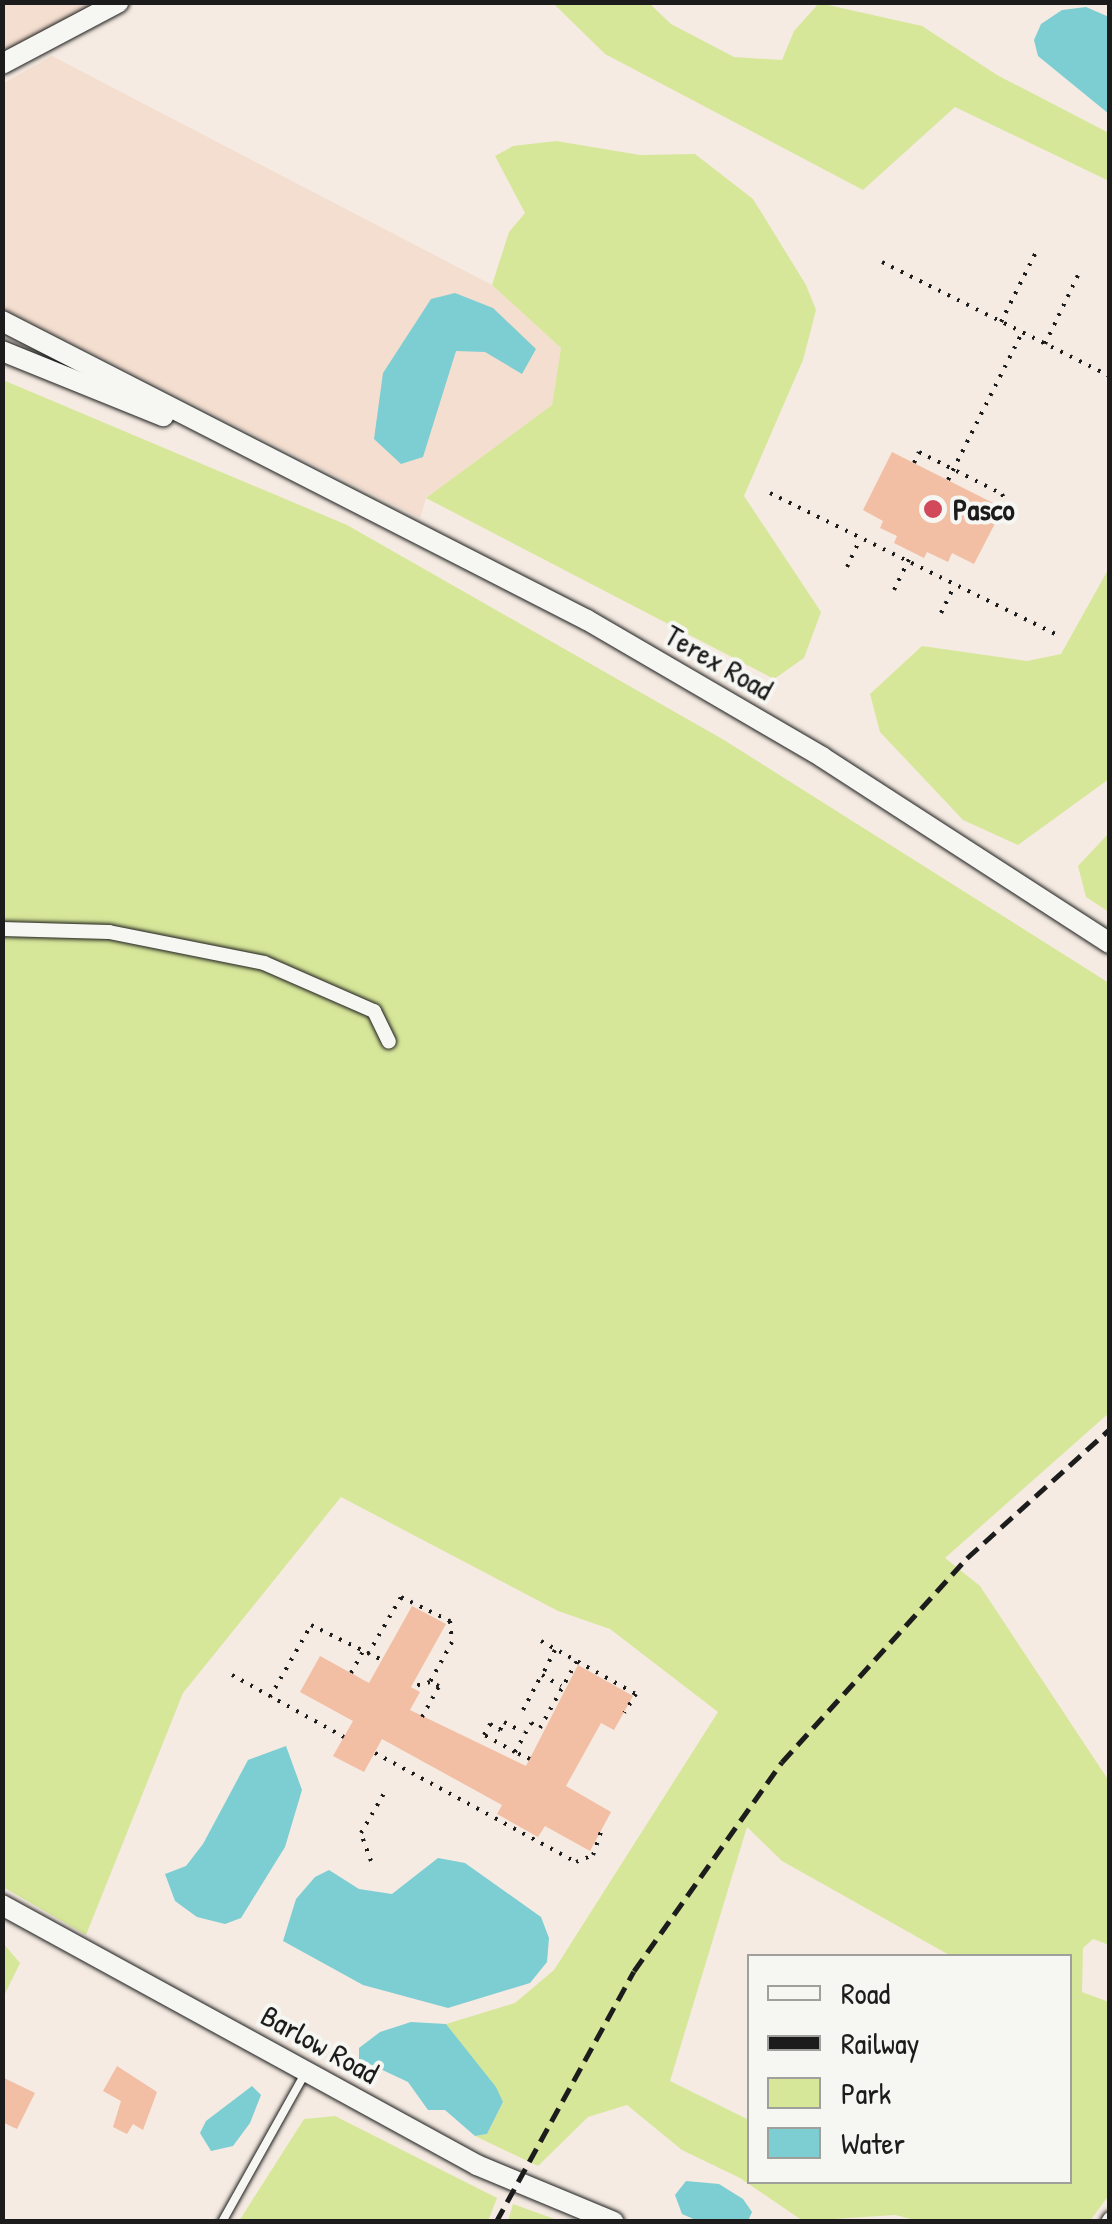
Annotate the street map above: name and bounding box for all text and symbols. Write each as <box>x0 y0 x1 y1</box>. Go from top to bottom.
place label: Pasco <box>953 491 1014 527</box>
marker: Pasco <box>922 498 944 520</box>
street label: Terex Road <box>658 617 780 707</box>
legend <box>747 1954 1072 2184</box>
text: Road <box>841 1973 890 2013</box>
street label: Barlow Road <box>255 1997 385 2091</box>
text: Railway <box>841 2023 919 2063</box>
text: Park <box>841 2073 891 2113</box>
text: Water <box>841 2123 905 2163</box>

